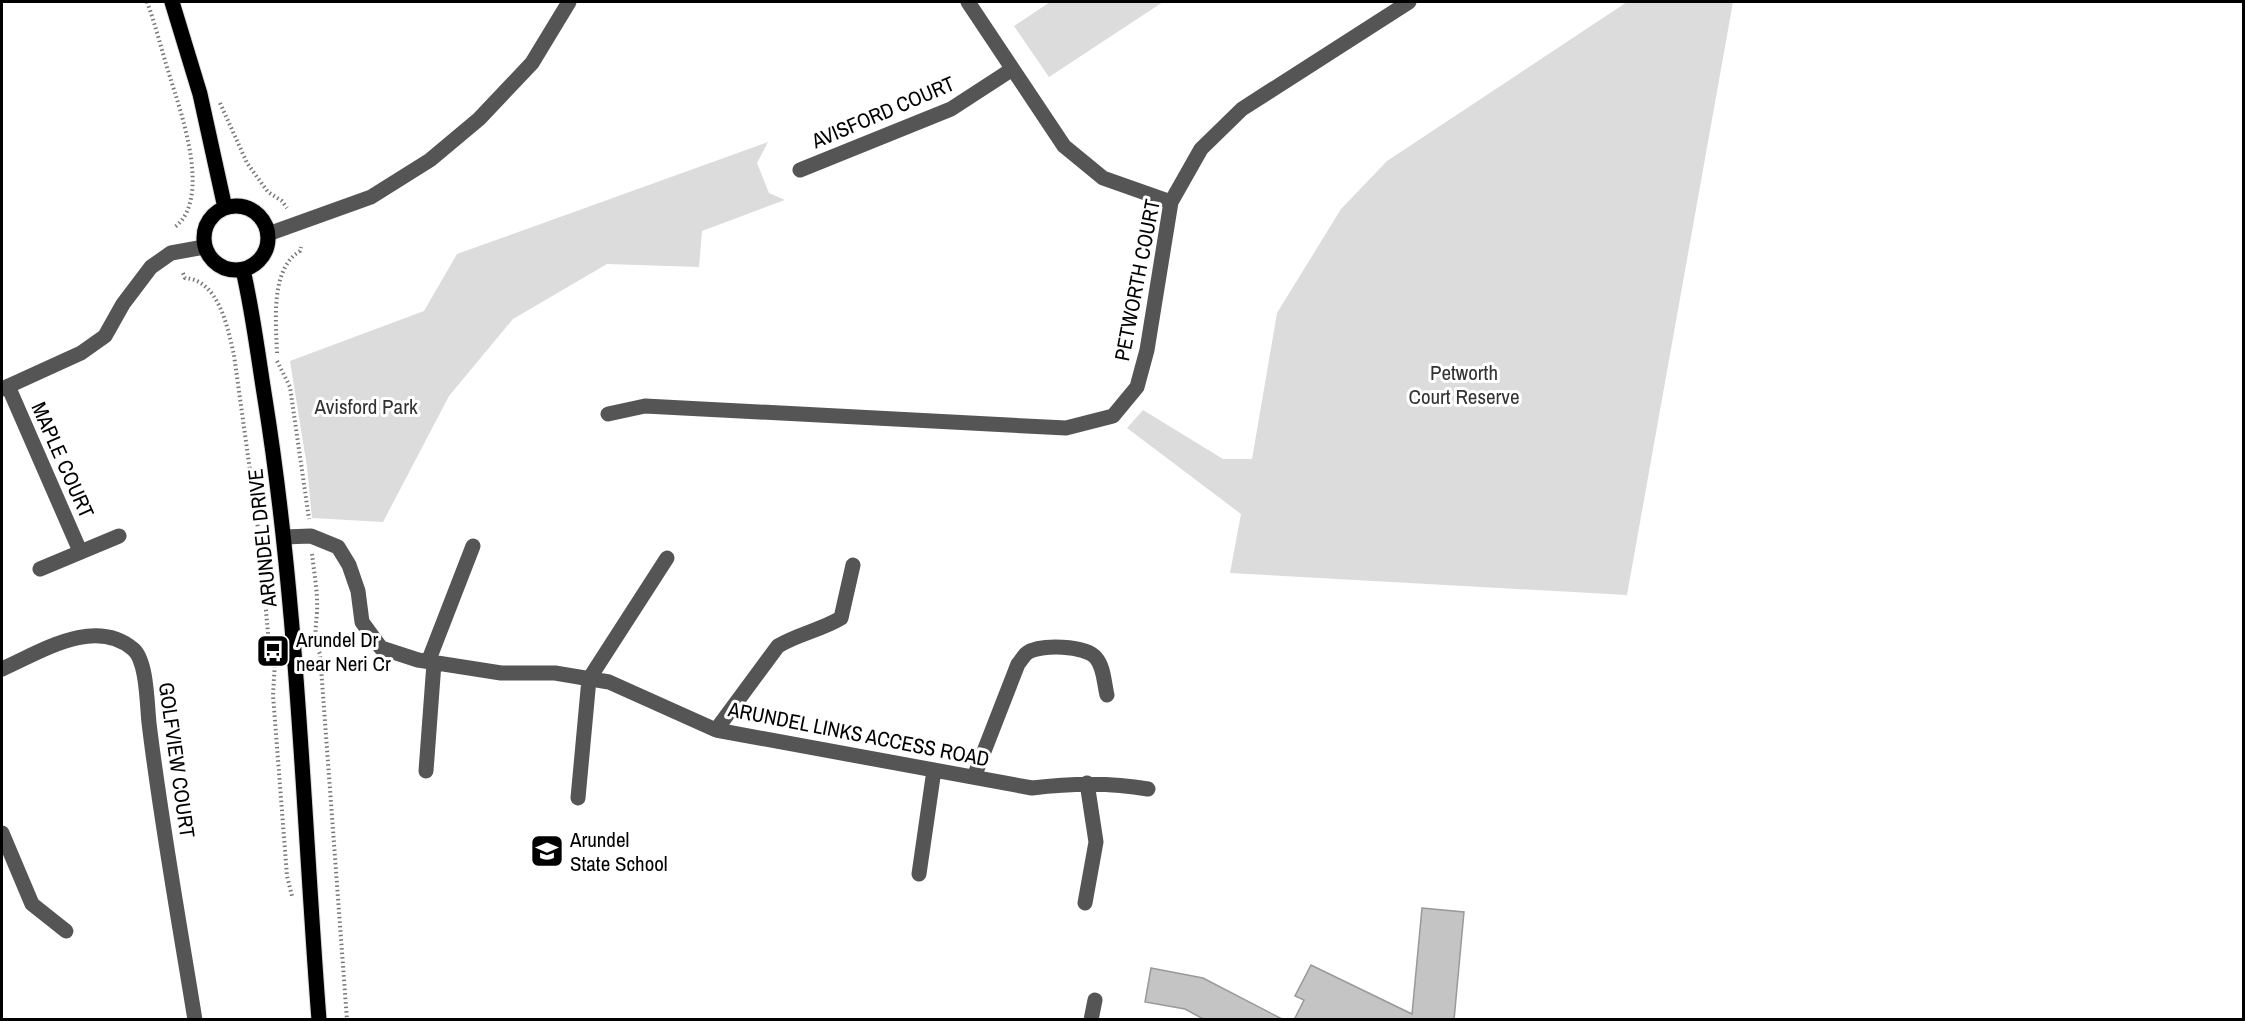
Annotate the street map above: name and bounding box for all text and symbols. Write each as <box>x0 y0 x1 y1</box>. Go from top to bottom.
street label: AVISFORD COURT <box>806 69 959 156</box>
street label: PETWORTH COURT <box>1107 196 1167 363</box>
park label: Petworth Court Reserve <box>1408 358 1520 411</box>
park label: Avisford Park <box>313 392 418 421</box>
street label: MAPLE COURT <box>25 397 102 523</box>
street label: ARUNDEL DRIVE <box>240 467 284 610</box>
place label: Arundel Dr near Neri Cr <box>295 625 391 678</box>
bus stop icon: Arundel Dr near Neri Cr <box>255 633 291 669</box>
street label: GOLFVIEW COURT <box>152 680 202 840</box>
street label: ARUNDEL LINKS ACCESS ROAD <box>725 694 992 774</box>
place label: Arundel State School <box>569 825 668 878</box>
school or university icon: Arundel State School <box>529 833 565 869</box>

